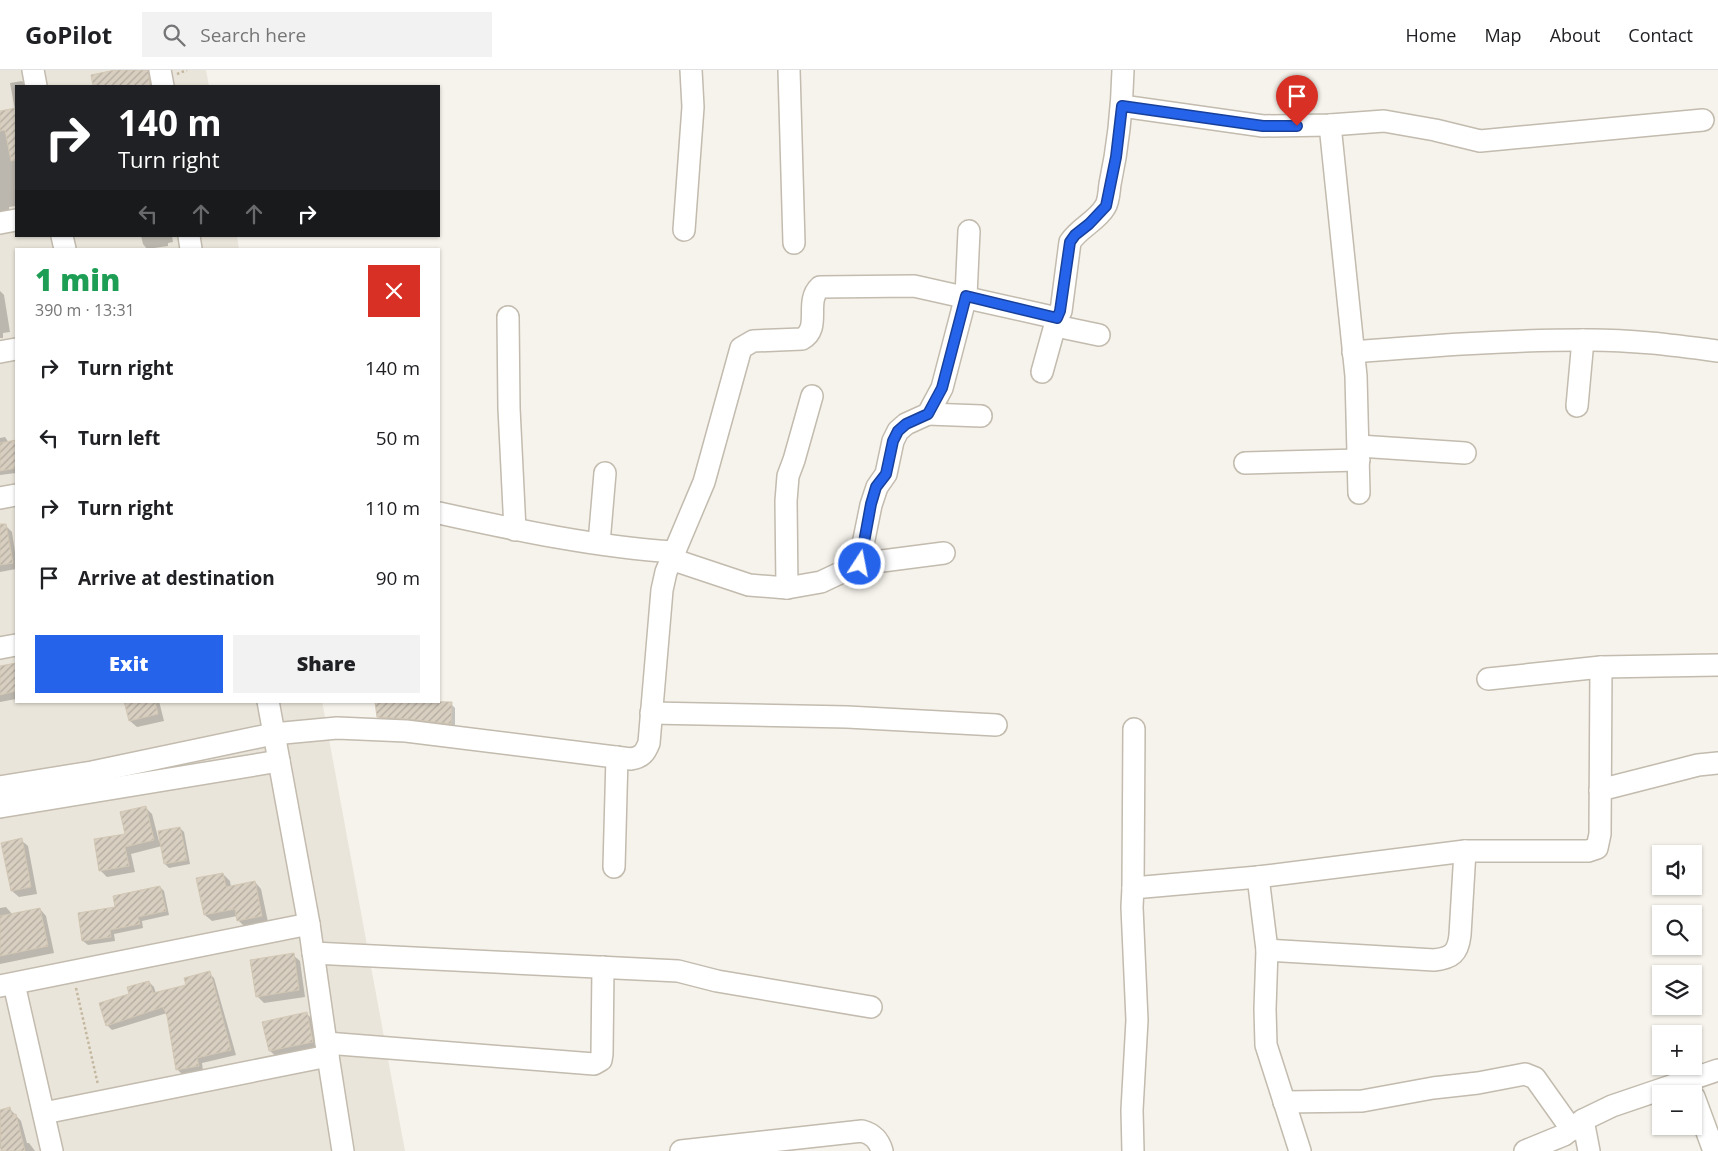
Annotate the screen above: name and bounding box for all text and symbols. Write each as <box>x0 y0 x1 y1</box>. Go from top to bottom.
search box <box>142 12 492 57</box>
text: GoPilot <box>25 18 112 51</box>
icon: search <box>160 21 188 49</box>
text: Search here <box>200 22 306 48</box>
text: Home <box>1406 23 1456 47</box>
text: Map <box>1484 23 1522 47</box>
text: About <box>1550 23 1600 47</box>
text: Contact <box>1628 23 1693 47</box>
pin <box>1276 75 1318 126</box>
icon: arrive <box>1283 82 1311 110</box>
text: 140 m <box>118 99 222 146</box>
icon: right <box>35 105 100 170</box>
text: Turn right <box>118 144 220 174</box>
icon: left <box>134 200 162 228</box>
icon: ahead <box>187 200 215 228</box>
icon: ahead <box>240 200 268 228</box>
icon: right <box>293 200 321 228</box>
text: 1 min <box>35 259 120 300</box>
button: close <box>368 265 420 317</box>
text: 390 m · 13:31 <box>35 299 135 321</box>
icon: right <box>35 354 63 382</box>
text: Turn right <box>78 355 173 381</box>
text: 140 m <box>365 355 420 381</box>
icon: left <box>35 424 63 452</box>
text: Turn left <box>78 425 160 451</box>
text: 50 m <box>376 425 420 451</box>
icon: right <box>35 494 63 522</box>
text: Turn right <box>78 495 173 521</box>
text: 110 m <box>365 495 420 521</box>
position arrow <box>833 537 885 589</box>
icon: arrive <box>35 564 63 592</box>
text: Arrive at destination <box>78 565 275 591</box>
text: 90 m <box>376 565 420 591</box>
button: Exit <box>35 635 223 693</box>
button: Share <box>233 635 420 693</box>
map controls <box>1652 845 1702 1135</box>
button: sound <box>1652 845 1702 895</box>
button: search <box>1652 905 1702 955</box>
button: layers <box>1652 965 1702 1015</box>
button: + <box>1652 1025 1702 1075</box>
button: − <box>1652 1085 1702 1135</box>

